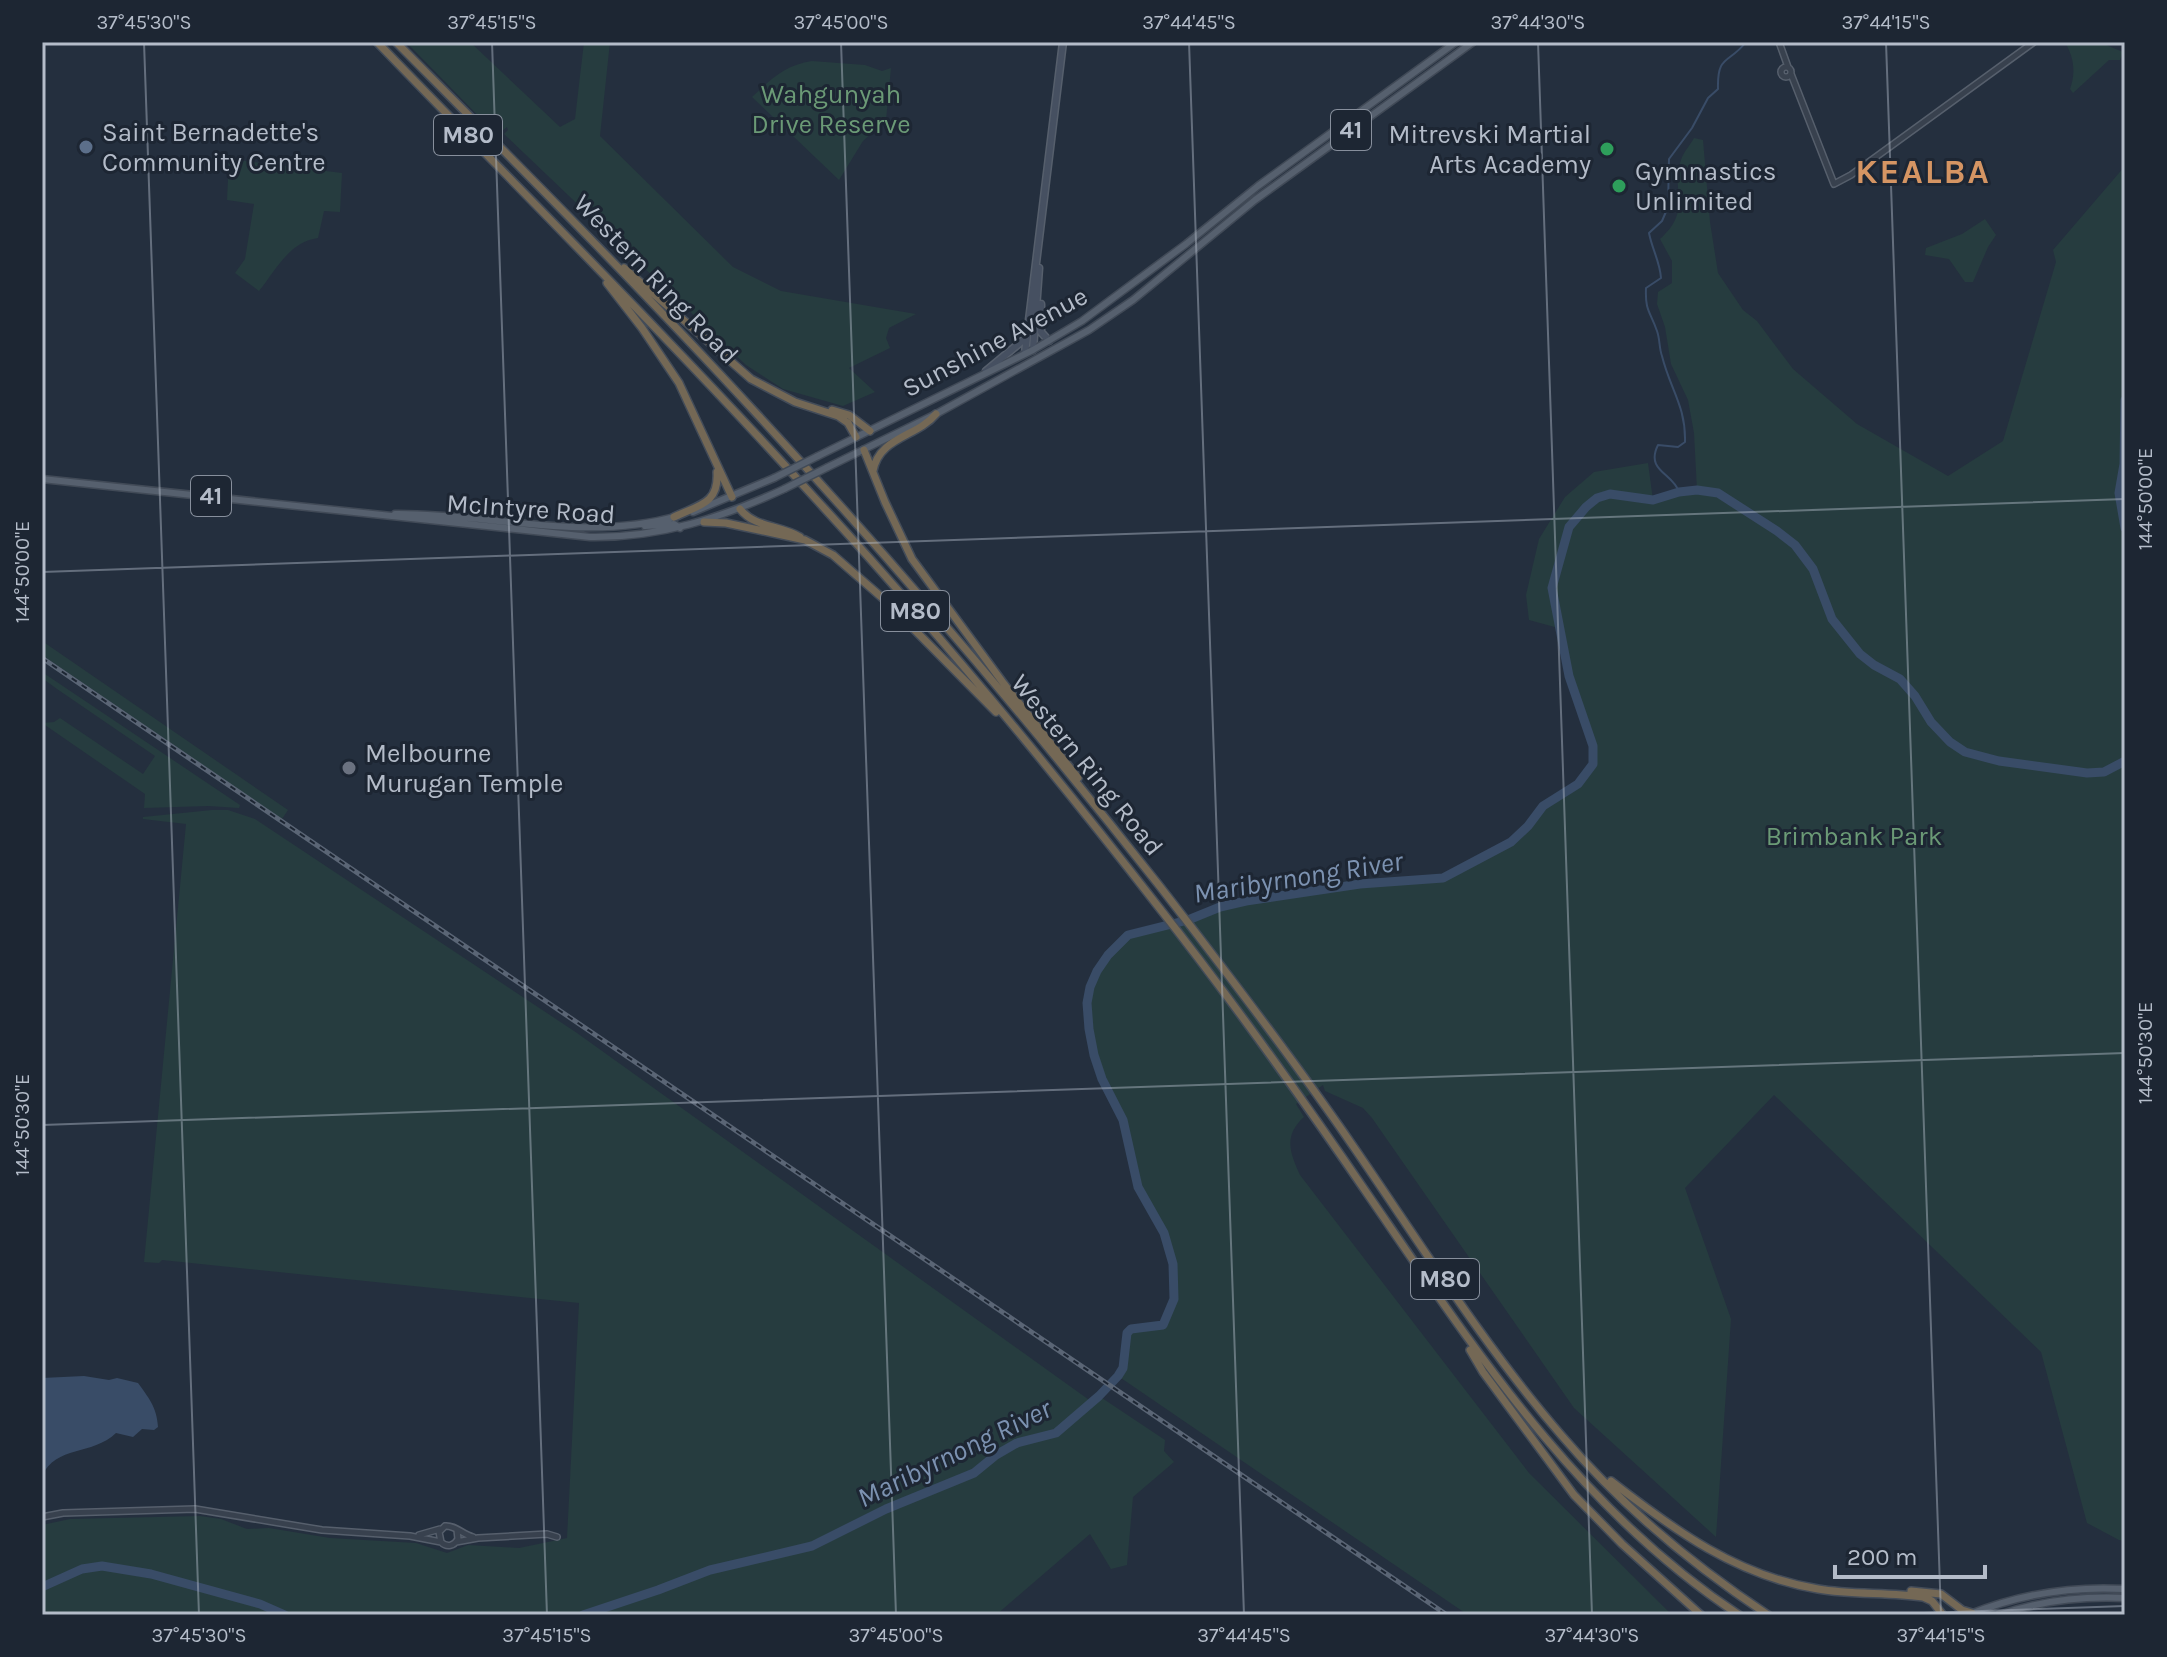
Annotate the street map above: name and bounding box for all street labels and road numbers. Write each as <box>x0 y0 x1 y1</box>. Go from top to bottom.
road number: 41 <box>1331 110 1371 150</box>
road number: M80 <box>434 115 502 155</box>
street label: Western Ring Road <box>567 188 745 370</box>
street label: Sunshine Avenue <box>897 280 1093 404</box>
road number: 41 <box>191 476 231 516</box>
street label: McIntyre Road <box>446 488 616 530</box>
road number: M80 <box>881 591 949 631</box>
street label: Western Ring Road <box>1005 668 1169 862</box>
road number: M80 <box>1411 1259 1479 1299</box>

